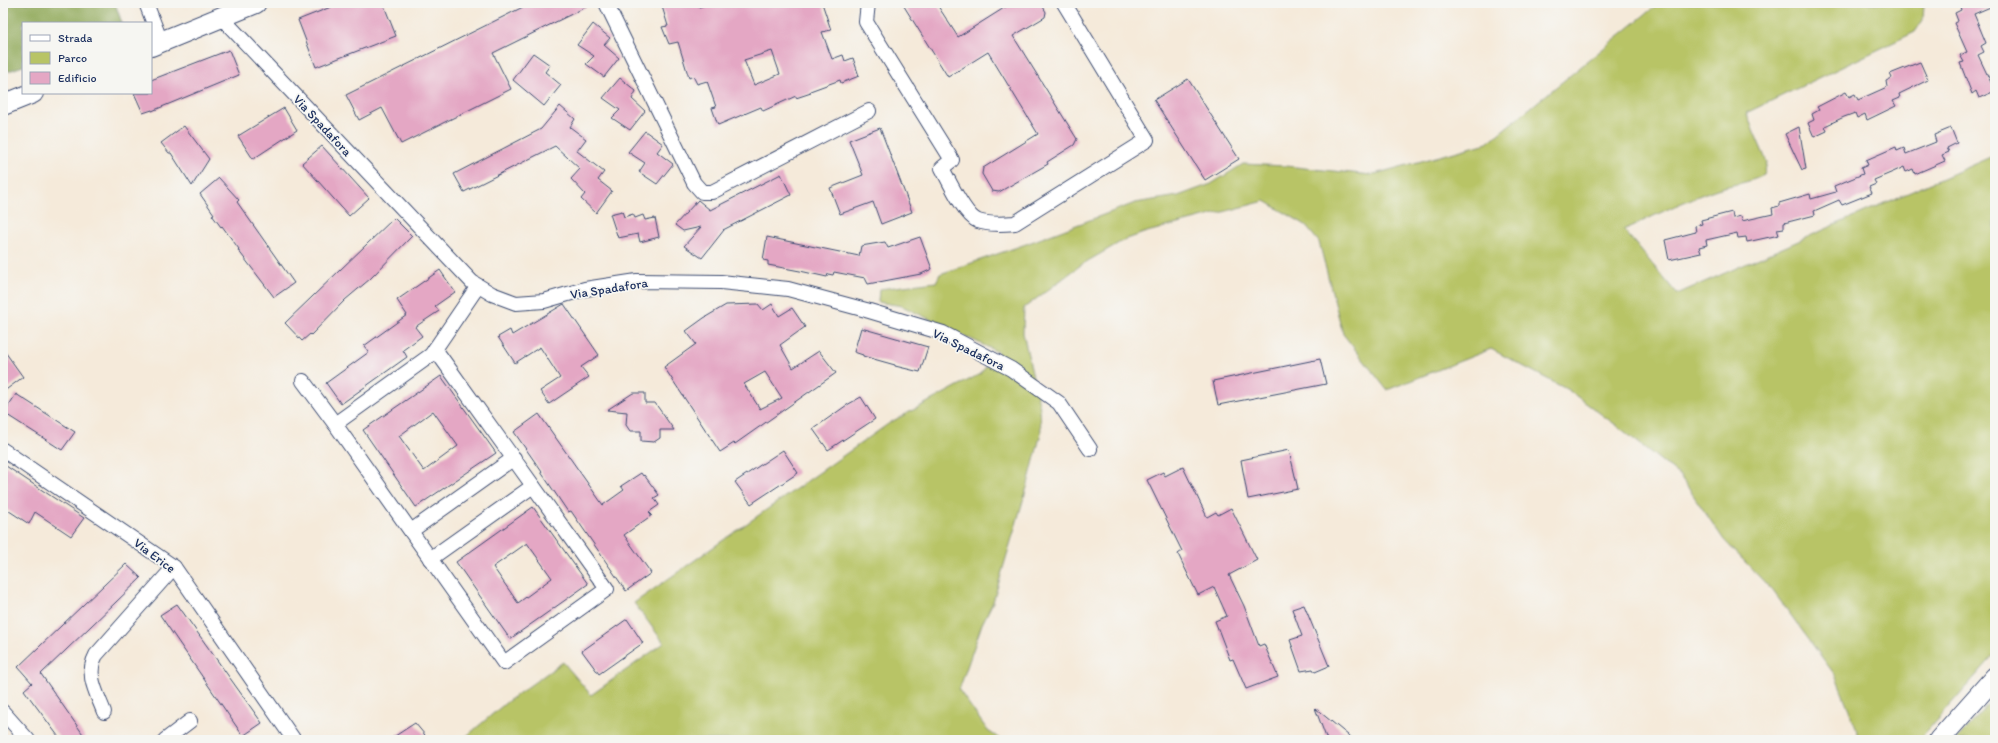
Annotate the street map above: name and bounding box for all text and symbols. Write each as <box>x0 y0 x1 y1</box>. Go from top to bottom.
legend <box>22 22 152 94</box>
text: Strada <box>58 31 93 45</box>
text: Parco <box>58 51 87 65</box>
text: Edificio <box>58 71 97 85</box>
street label: Via Spadafora <box>290 92 355 159</box>
street label: Via Spadafora <box>569 275 649 302</box>
street label: Via Spadafora <box>930 326 1008 373</box>
street label: Via Erice <box>131 535 178 576</box>

